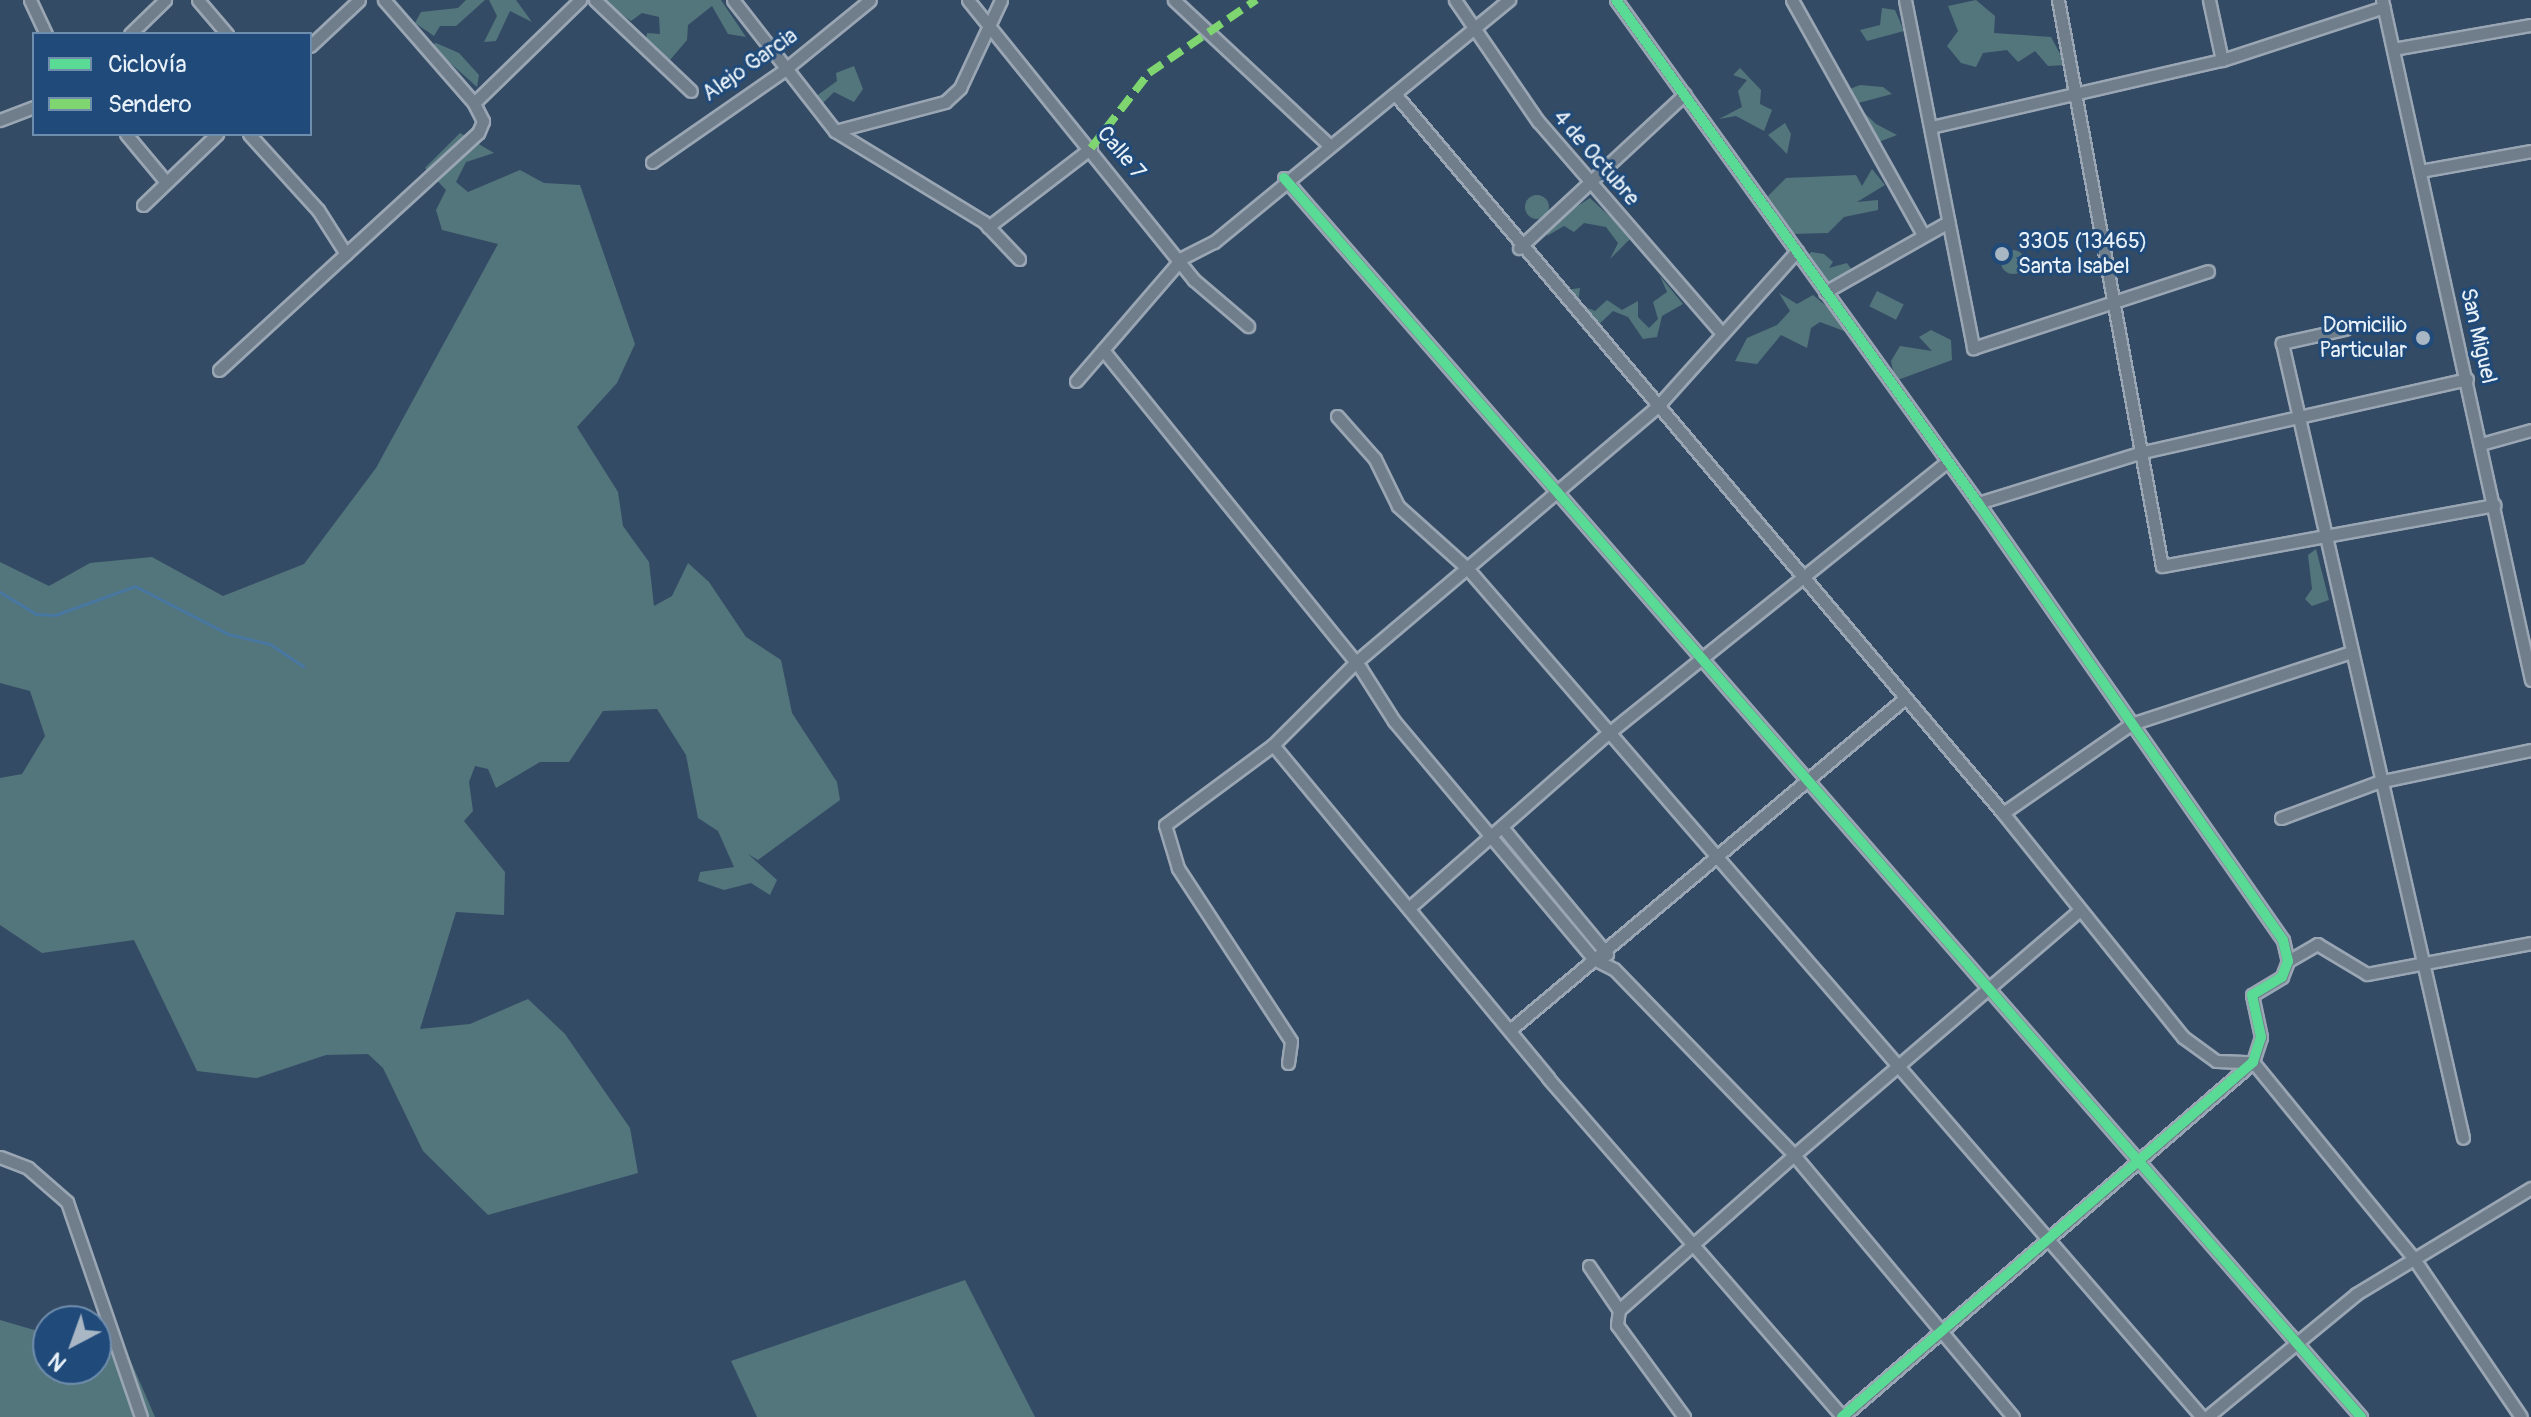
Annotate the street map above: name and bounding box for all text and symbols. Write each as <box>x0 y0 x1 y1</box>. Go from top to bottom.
street label: Alejo Garcia <box>697 23 803 107</box>
legend <box>32 32 312 136</box>
text: Ciclovía <box>108 50 187 79</box>
text: Sendero <box>108 90 192 119</box>
street label: 4 de Octubre <box>1547 105 1645 211</box>
street label: Calle 7 <box>1091 121 1151 185</box>
place label: 3305 (13465) Santa Isabel <box>2018 228 2147 280</box>
marker: 3305 (13465) Santa Isabel <box>1993 245 2011 263</box>
street label: San Miguel <box>2454 285 2502 387</box>
place label: Domicilio Particular <box>2319 312 2407 364</box>
marker: Domicilio Particular <box>2414 329 2432 347</box>
north arrow <box>32 1305 112 1385</box>
text: N <box>43 1346 72 1377</box>

